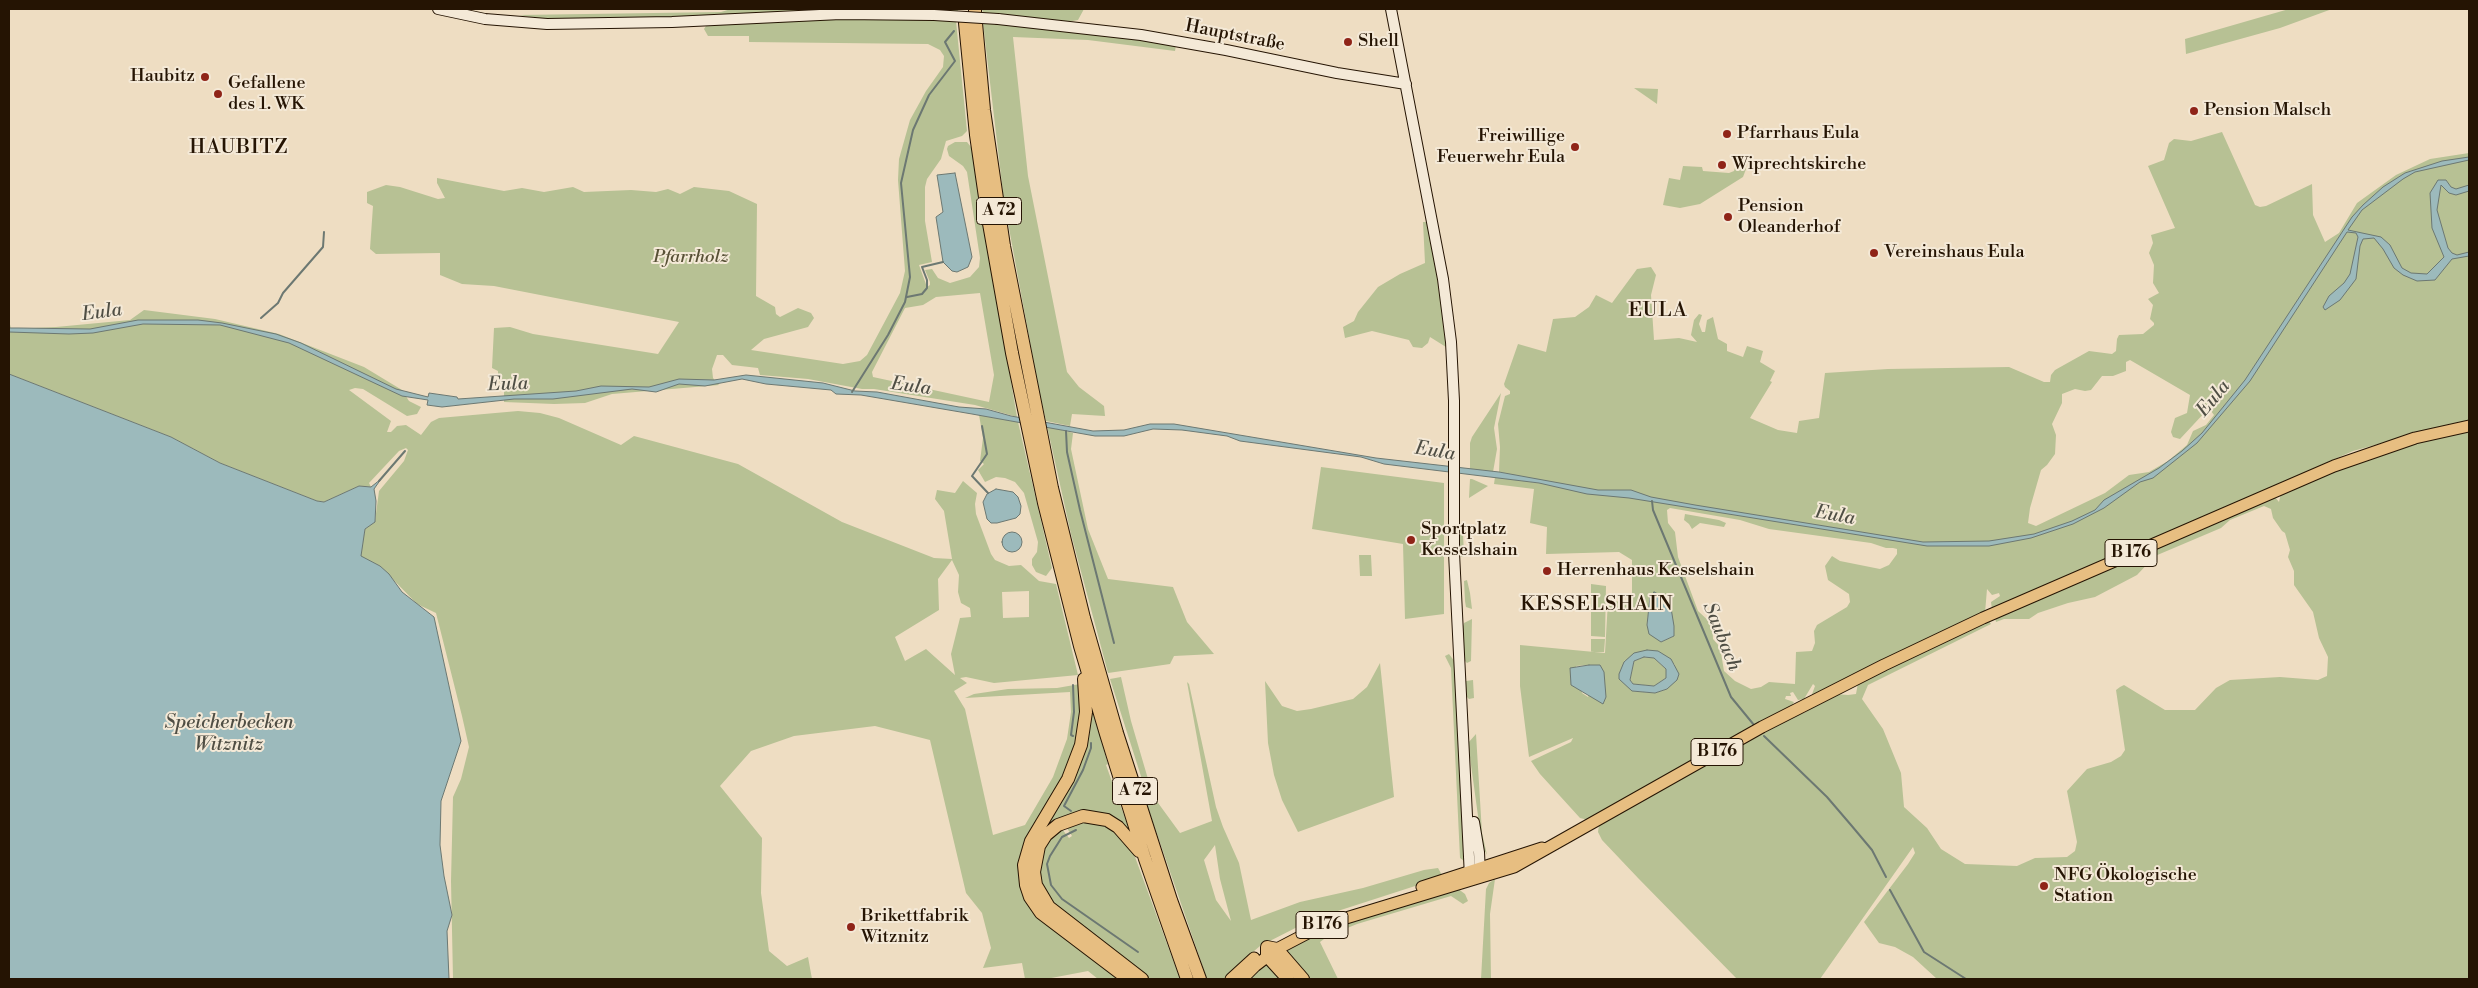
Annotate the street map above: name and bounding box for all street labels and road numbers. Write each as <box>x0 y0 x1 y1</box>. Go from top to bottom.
street label: Hauptstraße <box>1183 16 1287 56</box>
road number: A 72 <box>976 198 1022 225</box>
road number: B 176 <box>2105 540 2157 566</box>
road number: B 176 <box>1691 739 1743 766</box>
road number: A 72 <box>1112 778 1158 804</box>
road number: B 176 <box>1296 912 1348 938</box>

